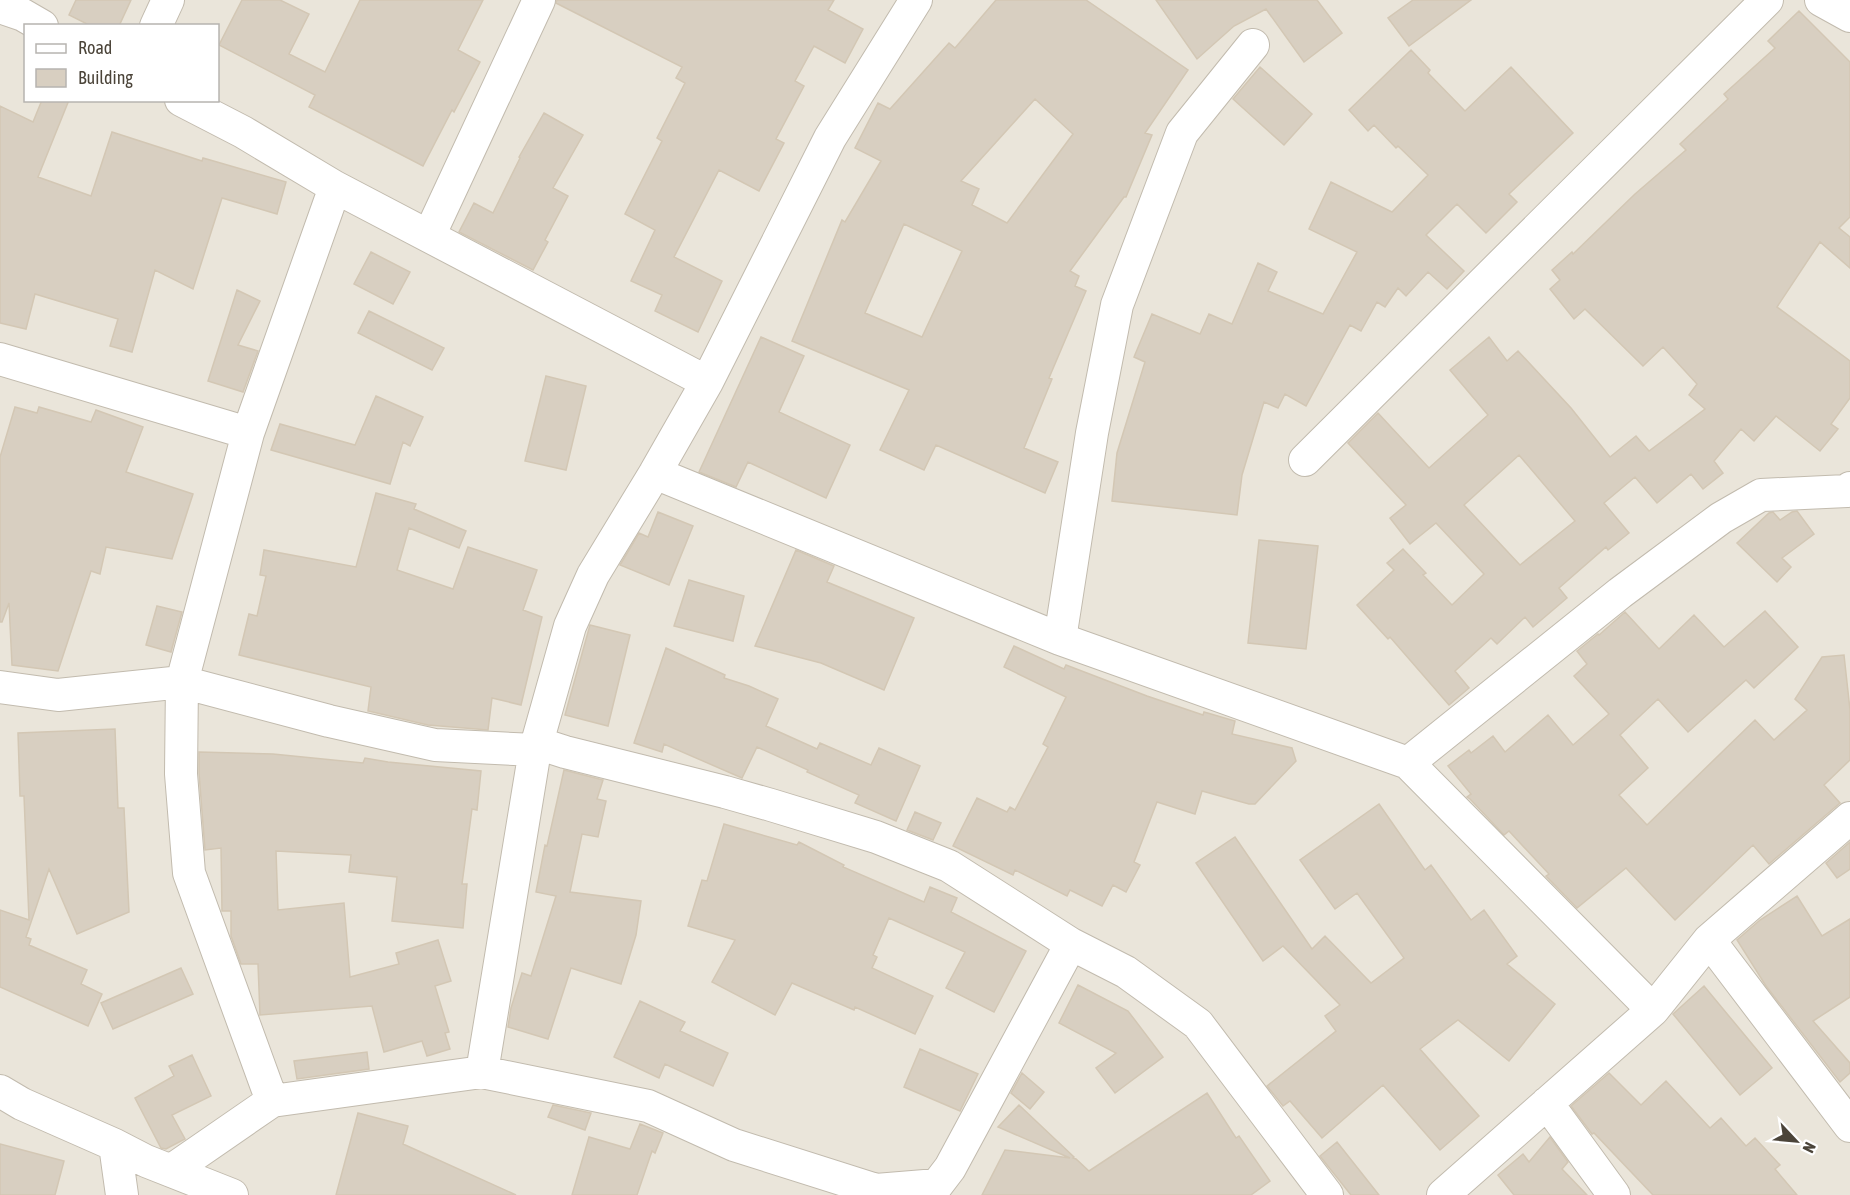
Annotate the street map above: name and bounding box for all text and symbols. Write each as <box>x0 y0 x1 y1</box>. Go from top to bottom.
legend <box>24 24 219 102</box>
text: Road <box>78 37 112 58</box>
text: Building <box>78 67 133 88</box>
north arrow <box>1766 1111 1826 1171</box>
text: N <box>1799 1139 1820 1156</box>

